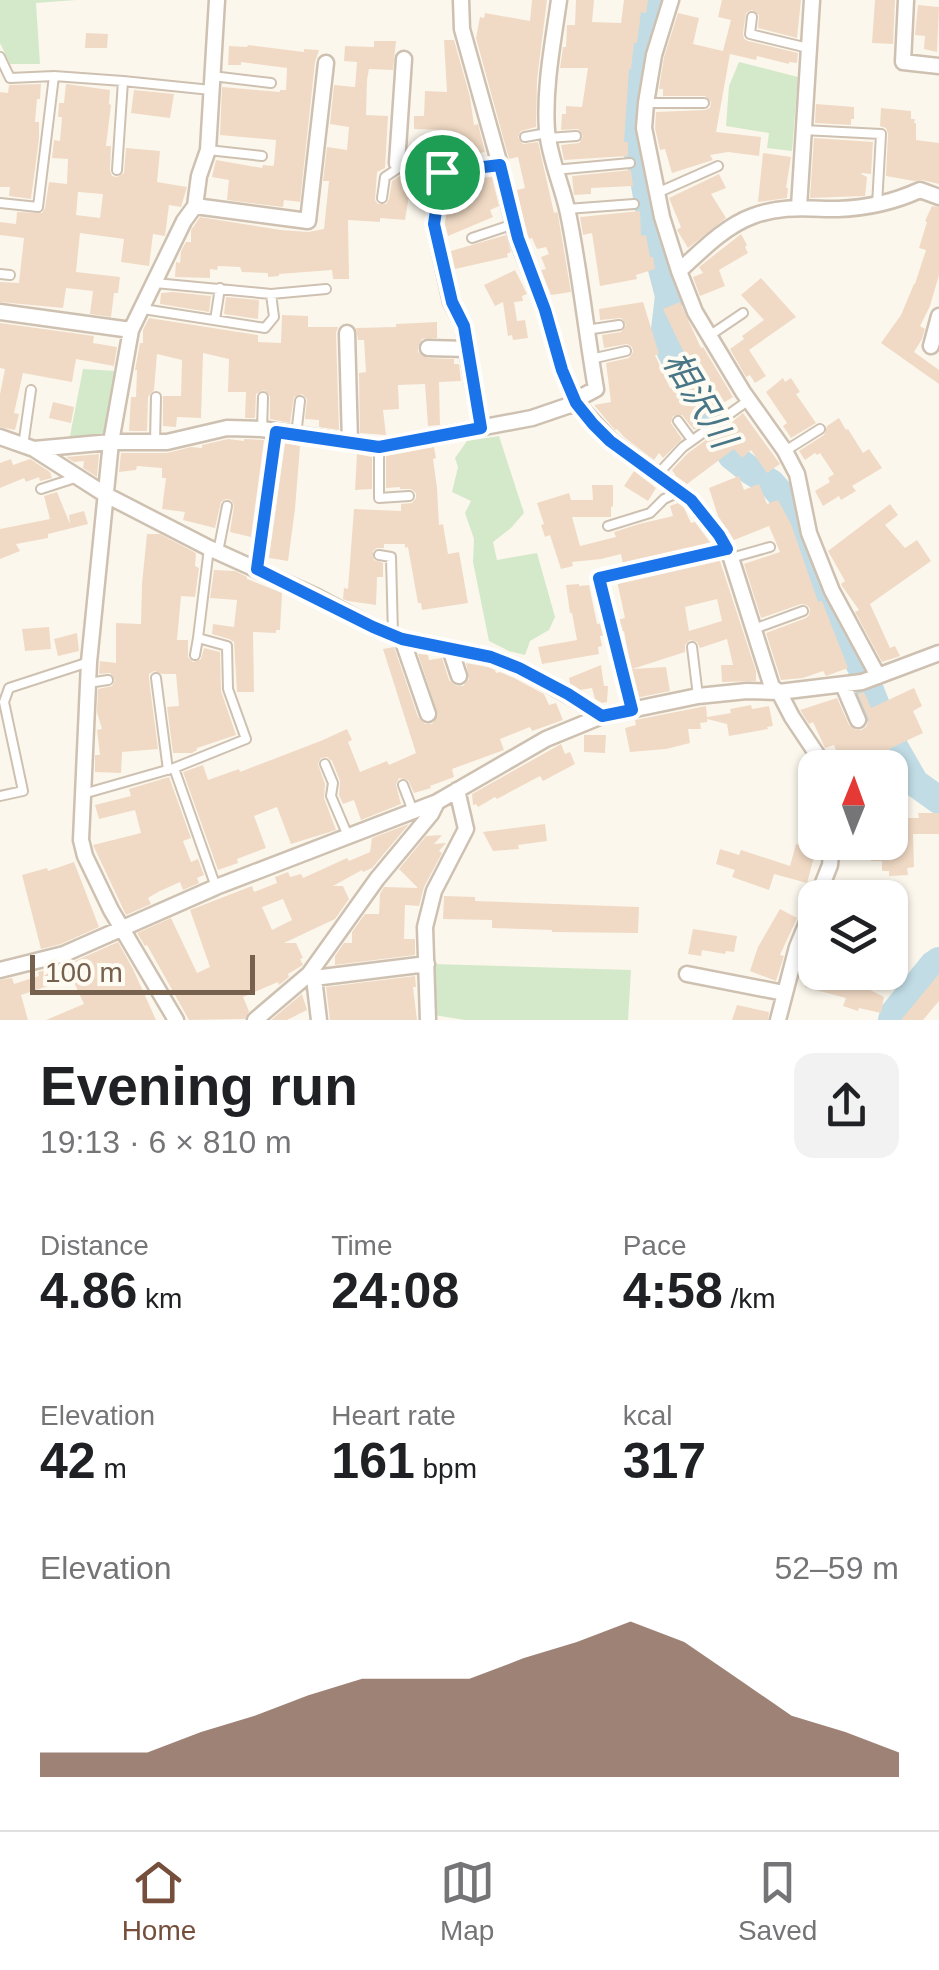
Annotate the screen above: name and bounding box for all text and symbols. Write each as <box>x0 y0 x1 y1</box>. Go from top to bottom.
pin <box>400 130 485 215</box>
icon: arrive <box>415 145 470 200</box>
water label: 相沢川 <box>656 344 746 457</box>
north arrow <box>798 750 908 860</box>
map controls <box>798 750 908 990</box>
button: layers <box>798 880 908 990</box>
scale bar <box>30 950 255 994</box>
text: 100 m <box>45 957 123 988</box>
button: share <box>794 1053 899 1158</box>
text: Evening run <box>40 1055 358 1117</box>
text: 19:13 · 6 × 810 m <box>40 1124 292 1160</box>
text: Distance <box>40 1230 149 1261</box>
text: Time <box>331 1230 393 1261</box>
text: Pace <box>623 1230 686 1261</box>
text: 4.86 <box>40 1263 137 1319</box>
text: 24:08 <box>331 1263 459 1319</box>
text: 4:58 <box>623 1263 723 1319</box>
text: km <box>137 1283 182 1314</box>
text: /km <box>723 1283 776 1314</box>
text: Elevation <box>40 1400 155 1431</box>
text: Heart rate <box>331 1400 456 1431</box>
text: kcal <box>623 1400 672 1431</box>
text: 42 <box>40 1433 96 1489</box>
text: 161 <box>331 1433 415 1489</box>
text: 317 <box>623 1433 706 1489</box>
text: m <box>96 1453 127 1484</box>
text: bpm <box>415 1453 477 1484</box>
text: Elevation <box>40 1550 172 1586</box>
text: 52–59 m <box>774 1550 899 1586</box>
tab: Home <box>122 1855 196 1947</box>
tab: Map <box>440 1855 495 1947</box>
tab: Saved <box>738 1855 817 1947</box>

